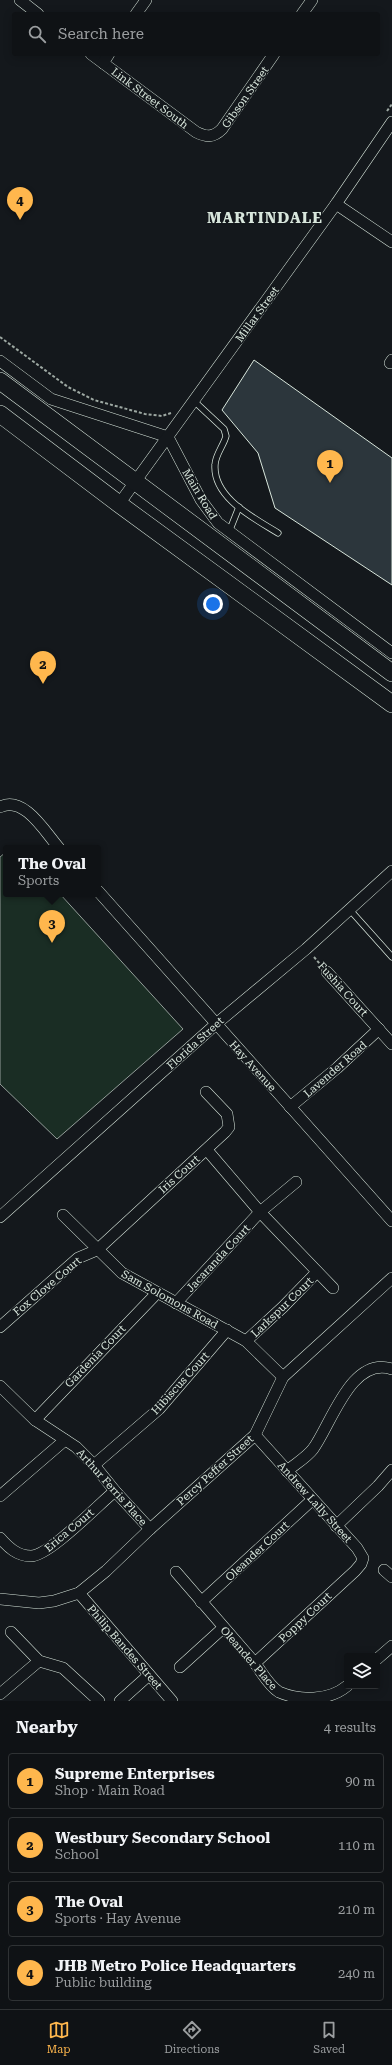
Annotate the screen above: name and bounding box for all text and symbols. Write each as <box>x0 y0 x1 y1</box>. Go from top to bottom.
search box <box>12 12 380 56</box>
icon: search <box>26 23 48 45</box>
text: Search here <box>58 25 144 43</box>
street label: Gibson Street <box>219 64 272 131</box>
street label: Link Street South <box>109 65 191 132</box>
pin: 4 <box>7 187 33 220</box>
district label: MARTINDALE <box>207 209 323 227</box>
street label: Millar Street <box>233 284 282 345</box>
pin: 1 <box>317 450 343 483</box>
street label: Main Road <box>179 467 220 522</box>
your location <box>203 594 223 614</box>
pin: 2 <box>30 651 56 684</box>
popup <box>3 845 101 897</box>
text: The Oval <box>18 855 86 873</box>
text: Sports <box>18 873 59 888</box>
pin: 3 <box>39 910 65 943</box>
street label: Fushia Court <box>315 960 370 1019</box>
street label: Florida Street <box>164 1014 226 1072</box>
street label: Hay Avenue <box>227 1038 279 1094</box>
street label: Lavender Road <box>301 1038 370 1100</box>
street label: Iris Court <box>156 1153 202 1196</box>
street label: Jacaranda Court <box>184 1222 253 1295</box>
street label: Fox Clove Court <box>11 1254 84 1319</box>
street label: Sam Solomons Road <box>119 1267 220 1331</box>
street label: Larkspur Court <box>249 1274 316 1340</box>
street label: Gardenia Court <box>62 1322 128 1390</box>
street label: Hibiscus Court <box>149 1349 212 1417</box>
street label: Percy Peffer Street <box>174 1433 256 1508</box>
street label: Arthur Ferris Place <box>74 1446 150 1528</box>
street label: Andrew Lally Street <box>275 1459 354 1546</box>
street label: Erica Court <box>42 1506 97 1555</box>
street label: Oleander Court <box>223 1519 292 1584</box>
street label: Poppy Court <box>276 1590 334 1645</box>
street label: Philip Bandes Street <box>84 1602 165 1692</box>
street label: Oleander Place <box>217 1624 280 1693</box>
map controls <box>344 1653 380 1689</box>
button: layers <box>344 1653 380 1689</box>
text: Nearby <box>16 1717 78 1737</box>
text: 4 results <box>324 1720 376 1735</box>
text: Supreme Enterprises <box>55 1765 215 1783</box>
text: 1 <box>26 1774 34 1789</box>
text: 90 m <box>345 1774 375 1789</box>
text: Shop · Main Road <box>55 1783 165 1798</box>
text: Westbury Secondary School <box>55 1829 270 1847</box>
text: 2 <box>26 1838 34 1853</box>
text: 110 m <box>338 1838 375 1853</box>
text: School <box>55 1847 99 1862</box>
text: The Oval <box>55 1893 123 1911</box>
text: 3 <box>26 1902 34 1917</box>
text: 210 m <box>338 1902 375 1917</box>
text: Sports · Hay Avenue <box>55 1911 181 1926</box>
text: JHB Metro Police Headquarters <box>55 1957 296 1975</box>
text: 4 <box>26 1966 34 1981</box>
text: 240 m <box>338 1966 375 1981</box>
text: Public building <box>55 1975 152 1990</box>
tab: Map <box>47 2019 70 2056</box>
tab: Directions <box>164 2019 219 2056</box>
tab: Saved <box>313 2019 345 2056</box>

